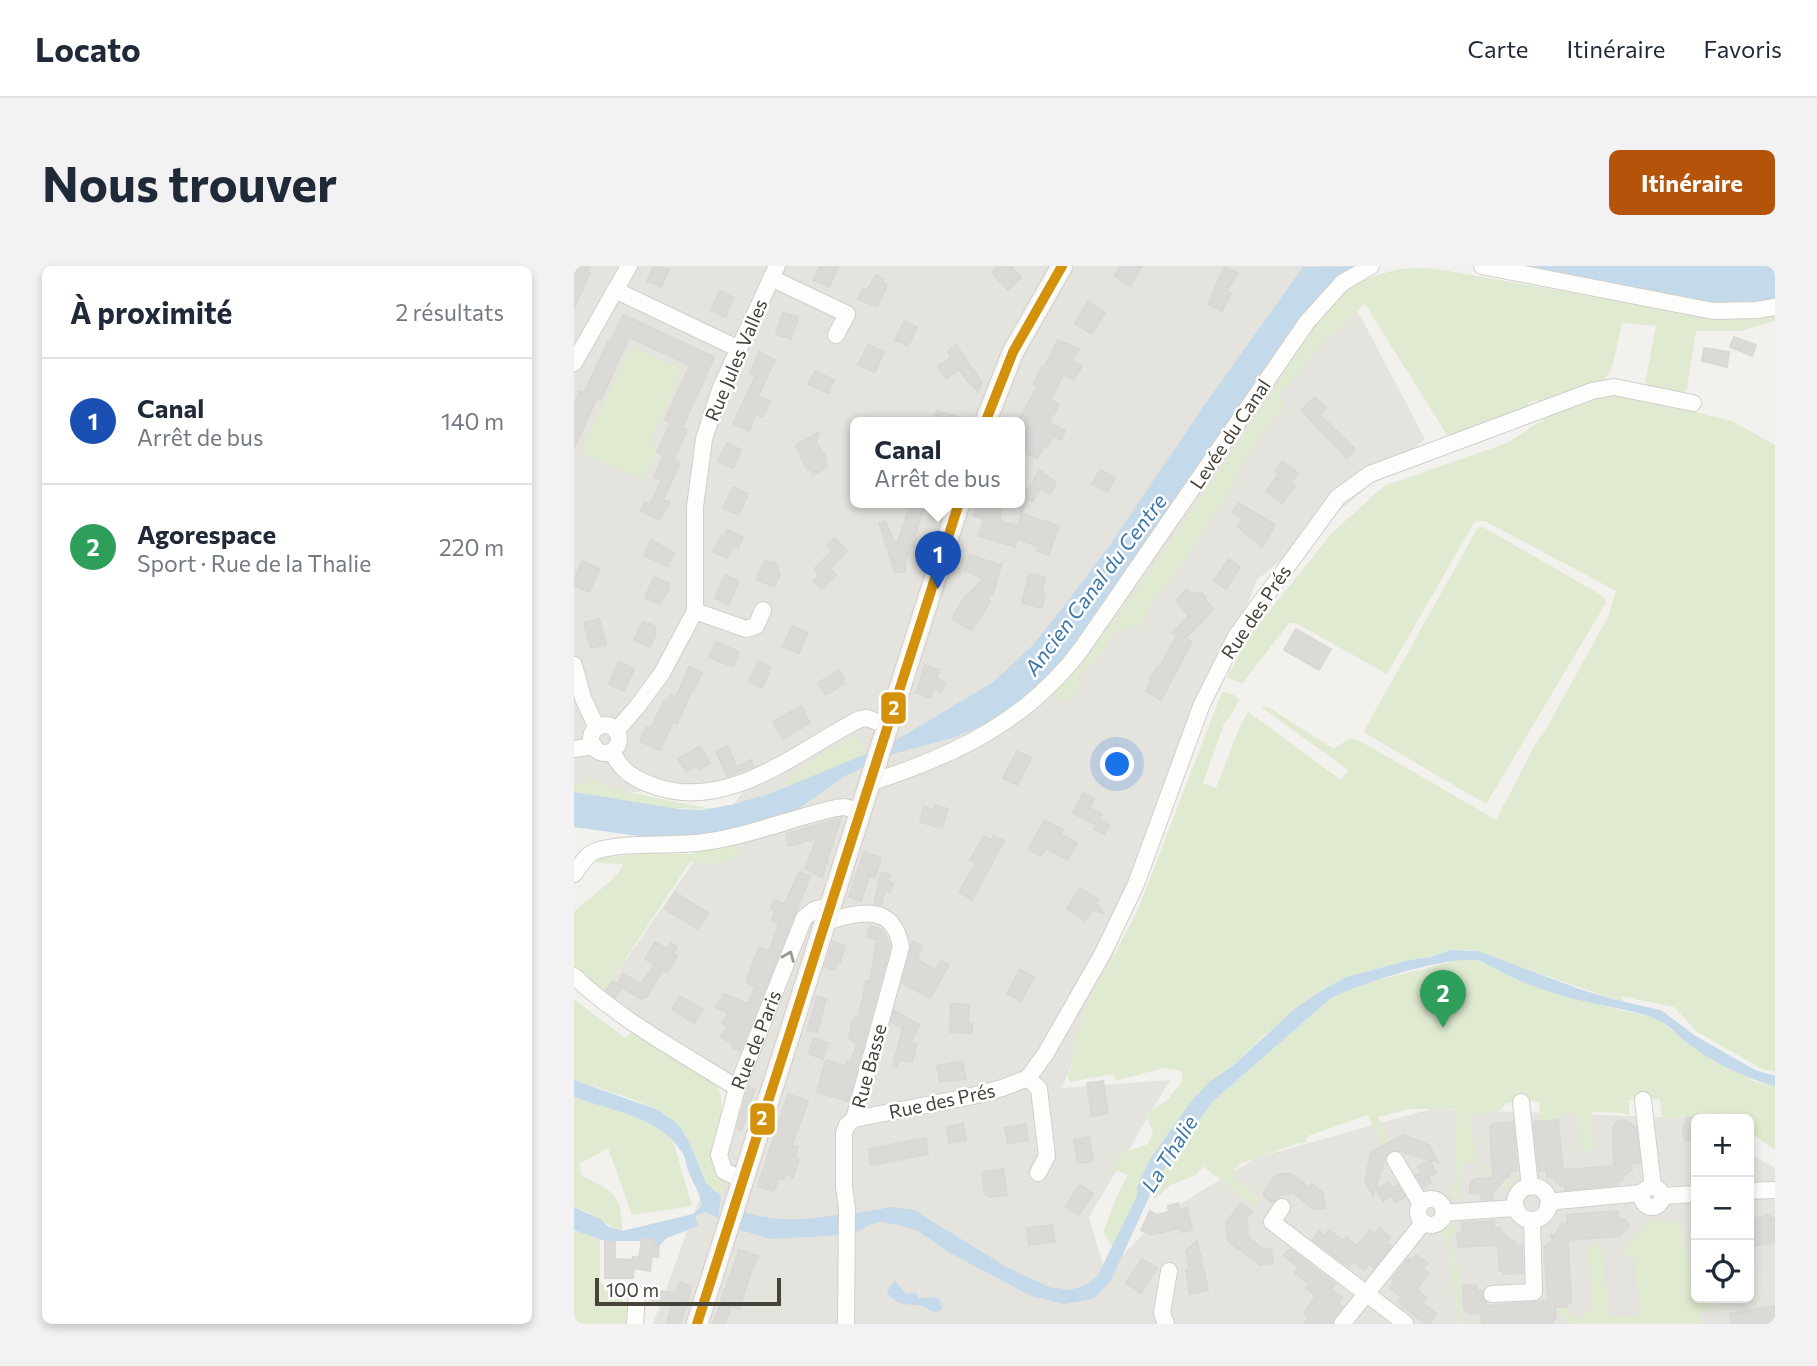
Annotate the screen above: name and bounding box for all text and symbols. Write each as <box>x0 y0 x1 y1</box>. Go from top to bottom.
text: Locato <box>35 28 141 69</box>
text: Carte <box>1468 34 1529 63</box>
text: Itinéraire <box>1567 34 1666 63</box>
text: Favoris <box>1704 34 1782 63</box>
button: Itinéraire <box>1609 150 1775 215</box>
text: Nous trouver <box>42 152 337 212</box>
text: À proximité <box>70 293 232 330</box>
street label: Rue Jules Valles <box>699 295 772 424</box>
text: 2 résultats <box>395 298 504 326</box>
street label: Levée du Canal <box>1184 374 1275 493</box>
text: Canal <box>137 392 204 423</box>
text: 1 <box>88 407 98 435</box>
text: 140 m <box>441 407 504 435</box>
popup <box>850 417 1025 508</box>
text: Arrêt de bus <box>137 423 263 451</box>
text: Canal <box>874 433 942 464</box>
text: Arrêt de bus <box>874 464 1001 492</box>
water label: Ancien Canal du Centre <box>1018 489 1171 680</box>
text: Agorespace <box>137 518 276 549</box>
pin: 1 <box>915 531 961 589</box>
text: 2 <box>86 533 100 561</box>
text: 220 m <box>439 533 504 561</box>
text: Sport · Rue de la Thalie <box>137 549 371 577</box>
street label: Rue des Prés <box>1216 561 1295 663</box>
line badge: 2 <box>880 691 907 725</box>
text: 2 <box>889 696 899 719</box>
your location <box>1100 747 1134 781</box>
one-way arrow <box>781 951 795 963</box>
pin: 2 <box>1420 970 1466 1028</box>
street label: Rue de Paris <box>726 987 785 1092</box>
street label: Rue Basse <box>846 1021 891 1111</box>
street label: Rue des Prés <box>887 1078 997 1123</box>
line badge: 2 <box>749 1102 776 1136</box>
text: 2 <box>757 1106 767 1129</box>
water label: La Thalie <box>1136 1110 1202 1196</box>
map controls <box>1691 1114 1754 1303</box>
button: + <box>1691 1114 1754 1177</box>
button: − <box>1691 1177 1754 1240</box>
button: locate <box>1691 1240 1754 1303</box>
scale bar <box>595 1275 780 1307</box>
text: 100 m <box>606 1278 659 1301</box>

